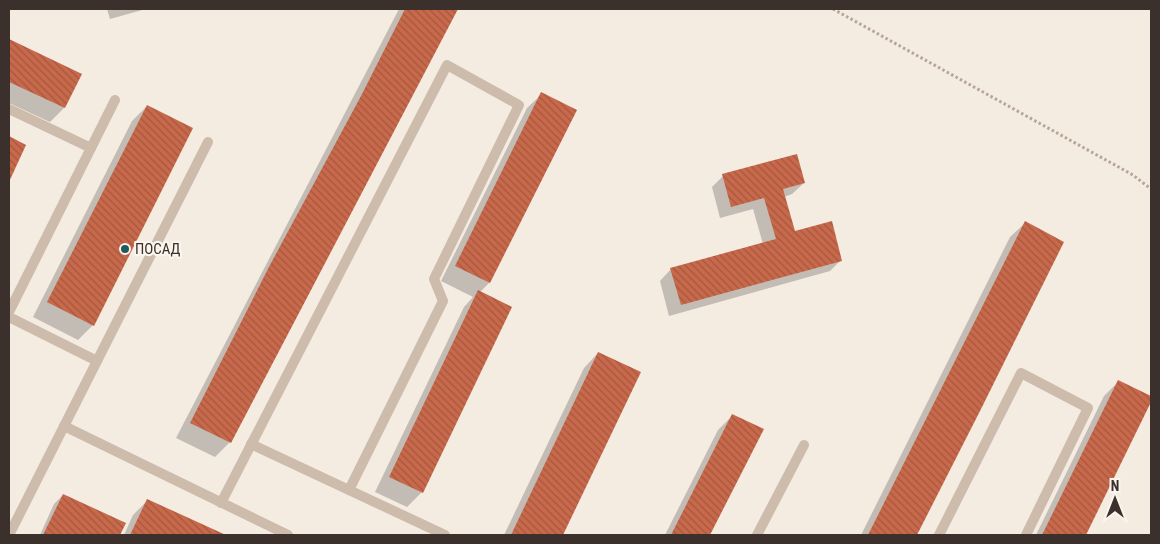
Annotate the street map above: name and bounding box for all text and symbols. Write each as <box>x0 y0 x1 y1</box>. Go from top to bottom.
place label: ПОСАД <box>135 240 181 258</box>
marker: ПОСАД <box>119 243 131 255</box>
north arrow <box>1090 474 1140 524</box>
text: N <box>1111 478 1119 494</box>

